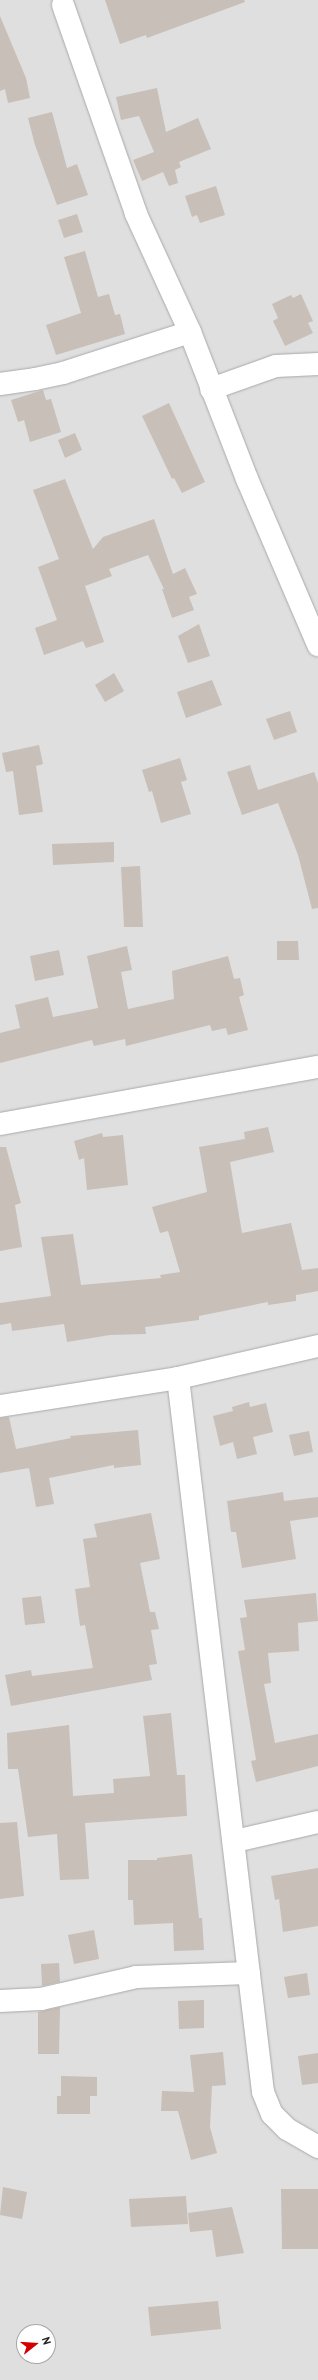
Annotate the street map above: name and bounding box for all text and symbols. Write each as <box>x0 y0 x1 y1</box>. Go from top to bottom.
north arrow <box>16 2324 56 2364</box>
text: N <box>39 2335 54 2346</box>

